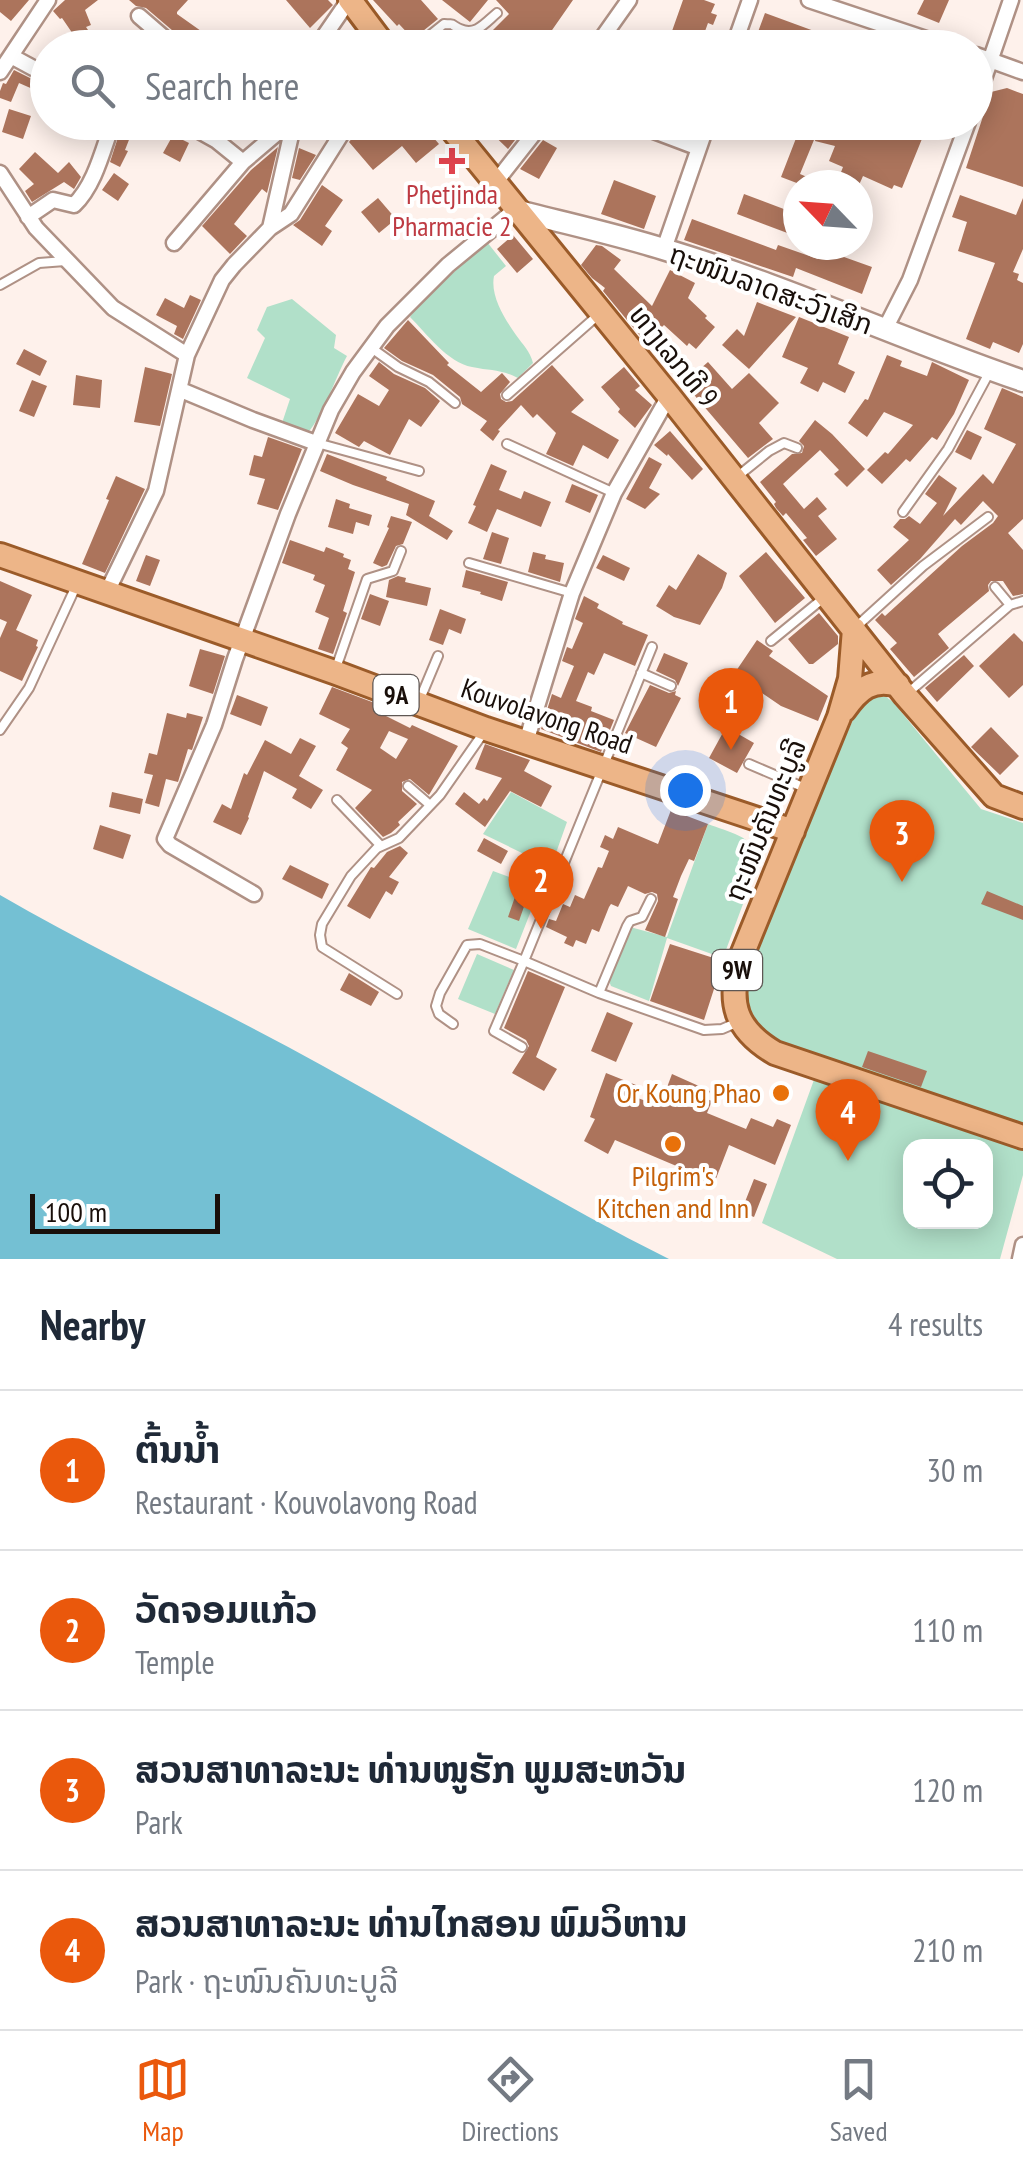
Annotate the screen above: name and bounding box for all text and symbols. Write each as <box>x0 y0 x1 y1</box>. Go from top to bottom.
search box <box>30 30 993 140</box>
icon: search <box>65 58 120 113</box>
text: Search here <box>145 61 299 110</box>
marker: Phetjinda Pharmacie 2 <box>441 150 463 172</box>
north arrow <box>783 170 873 260</box>
place label: Phetjinda Pharmacie 2 <box>392 175 512 244</box>
street label: ຖະໜົນລາດສະວົງເສິກ <box>664 235 878 343</box>
street label: ທາງເລກທີ 9 <box>622 297 727 414</box>
pin: 1 <box>698 668 764 750</box>
street label: Kouvolavong Road <box>457 669 638 762</box>
road number: 9A <box>374 675 418 715</box>
street label: ຖະໜົນຄັນທະບູລີ <box>715 733 814 906</box>
your location <box>660 765 711 816</box>
pin: 3 <box>870 800 934 882</box>
pin: 2 <box>508 846 574 929</box>
road number: 9W <box>712 950 762 990</box>
place label: Or Koung Phao <box>616 1074 761 1111</box>
pin: 4 <box>816 1078 880 1161</box>
marker: Or Koung Phao <box>770 1082 792 1104</box>
marker: Pilgrim's Kitchen and Inn <box>662 1133 684 1155</box>
map controls <box>903 1139 993 1229</box>
button: locate <box>903 1139 993 1229</box>
place label: Pilgrim's Kitchen and Inn <box>597 1157 749 1226</box>
scale bar <box>30 1189 220 1234</box>
text: 100 m <box>45 1193 107 1230</box>
text: Nearby <box>40 1297 145 1352</box>
text: 4 results <box>888 1303 983 1345</box>
text: ຕົ້ນນໍ້າ <box>135 1424 220 1473</box>
text: 1 <box>65 1449 80 1491</box>
text: 30 m <box>927 1449 983 1491</box>
text: Restaurant · Kouvolavong Road <box>135 1481 478 1523</box>
text: ວັດຈອມແກ້ວ <box>135 1584 317 1633</box>
text: 2 <box>65 1609 80 1651</box>
text: 110 m <box>912 1609 983 1651</box>
text: Temple <box>135 1641 215 1683</box>
text: ສວນສາທາລະນະ ທ່ານໜູຮັກ ພູມສະຫວັນ <box>135 1744 686 1793</box>
text: 3 <box>65 1769 80 1811</box>
text: 120 m <box>912 1769 983 1811</box>
text: Park <box>135 1801 183 1843</box>
text: ສວນສາທາລະນະ ທ່ານໄກສອນ ພົມວິຫານ <box>135 1898 687 1947</box>
text: 4 <box>65 1929 80 1971</box>
text: 210 m <box>912 1929 983 1971</box>
text: Park · ຖະໜົນຄັນທະບູລີ <box>135 1960 399 2002</box>
tab: Map <box>135 2052 190 2149</box>
tab: Directions <box>461 2052 559 2149</box>
tab: Saved <box>830 2052 888 2149</box>

